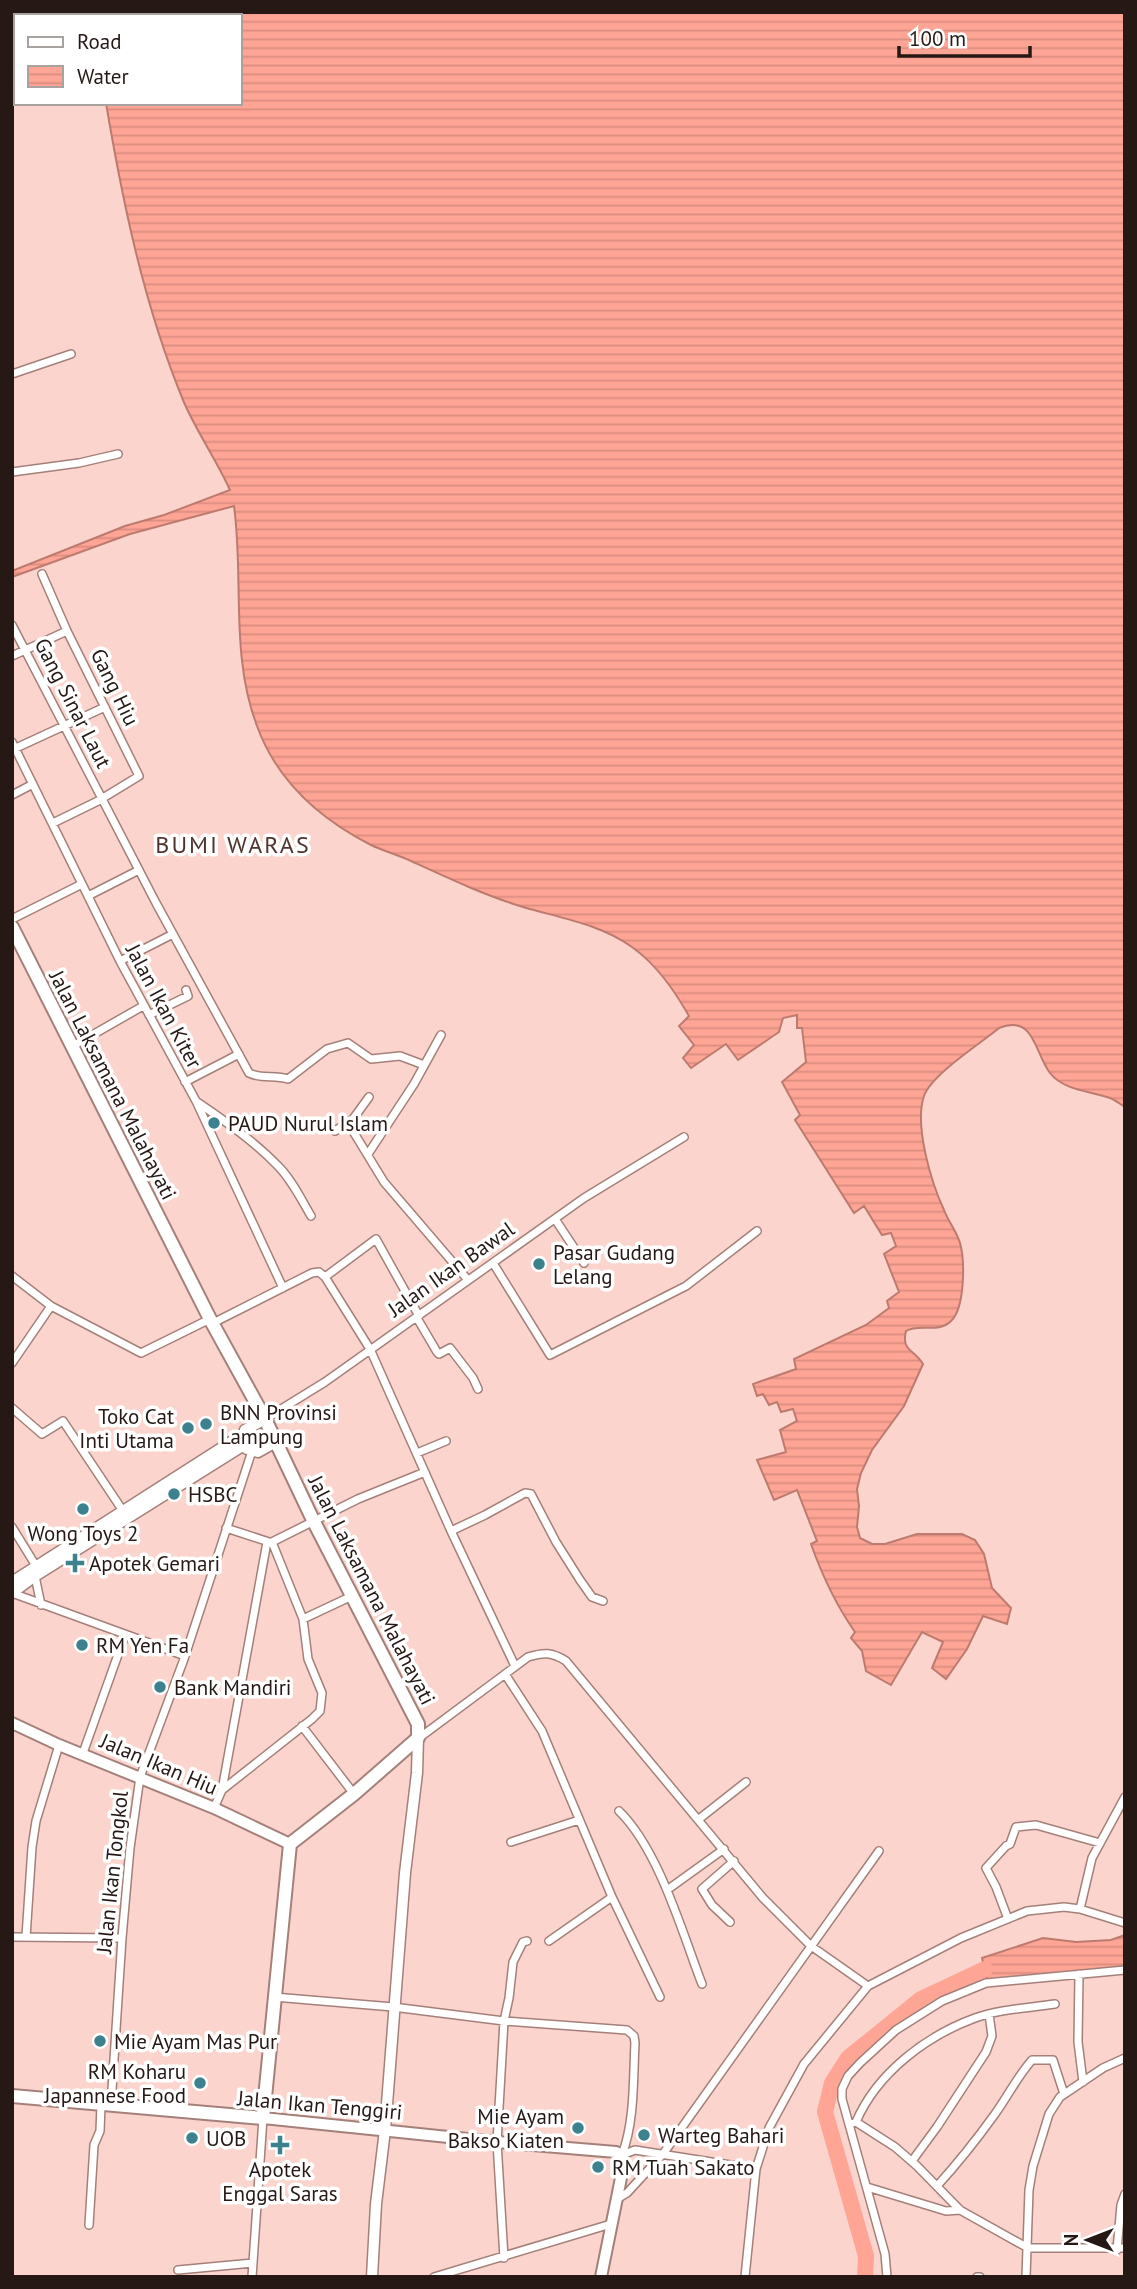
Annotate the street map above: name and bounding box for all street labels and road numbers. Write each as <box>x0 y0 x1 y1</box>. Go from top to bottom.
street label: Gang Sinar Laut <box>29 633 117 773</box>
street label: Gang Hiu <box>85 644 145 730</box>
street label: Jalan Ikan Kiter <box>119 938 208 1073</box>
street label: Jalan Laksamana Malahayati <box>43 965 183 1204</box>
street label: Jalan Ikan Bawal <box>382 1215 520 1323</box>
street label: Jalan Laksamana Malahayati <box>302 1470 442 1709</box>
street label: Jalan Ikan Hiu <box>95 1727 222 1801</box>
street label: Jalan Ikan Tongkol <box>90 1789 134 1956</box>
street label: Jalan Ikan Tenggiri <box>236 2084 404 2126</box>

